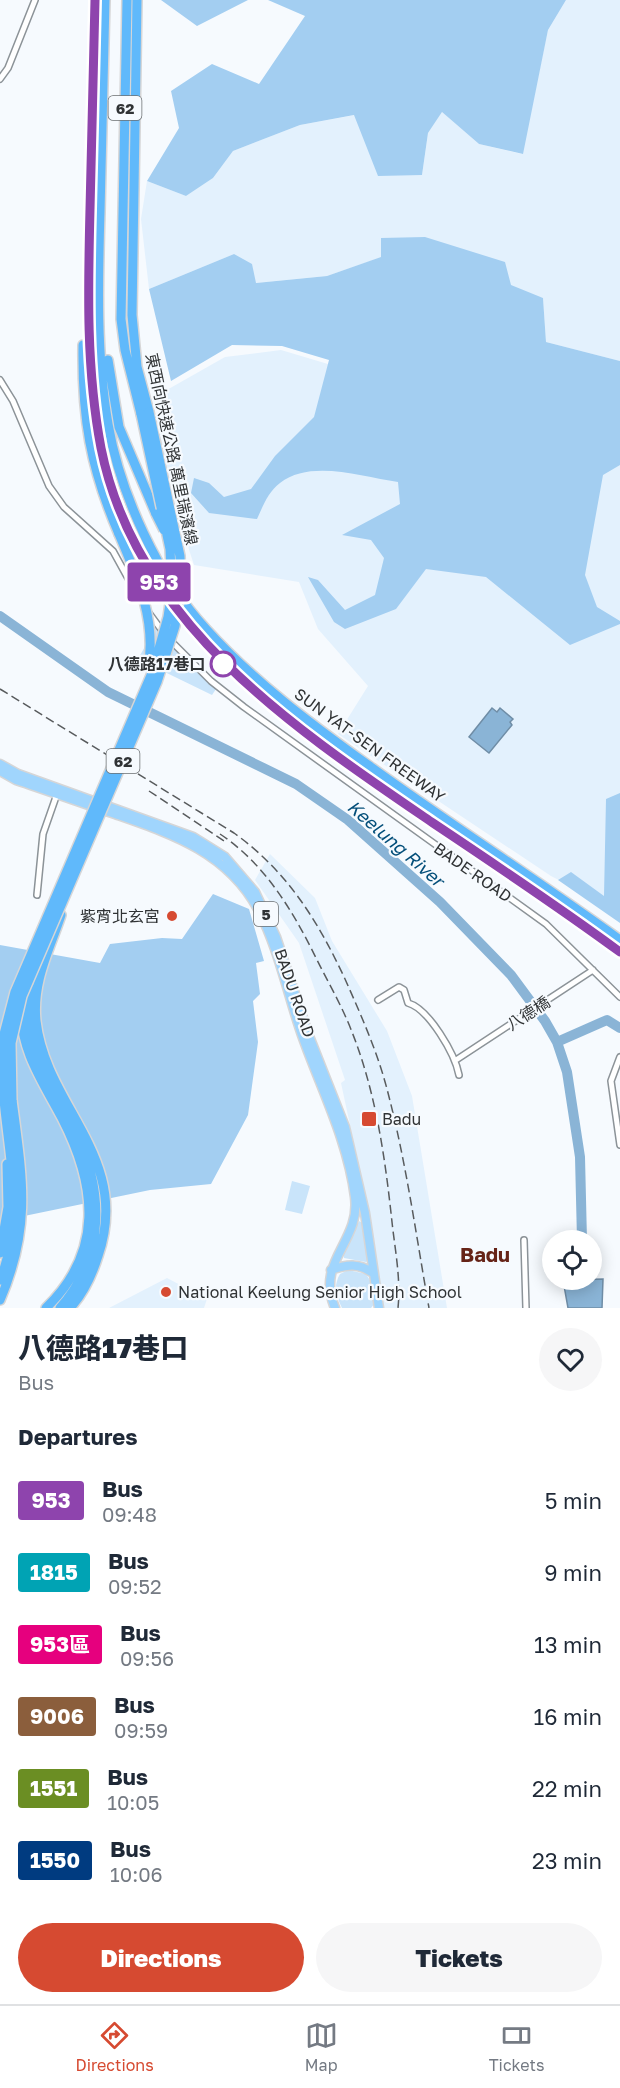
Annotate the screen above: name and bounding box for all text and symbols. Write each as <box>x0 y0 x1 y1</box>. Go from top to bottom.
road number: 62 <box>108 96 142 120</box>
street label: 東西向快速公路 萬里瑞濱線 <box>142 351 202 547</box>
line badge: 953 <box>124 562 194 602</box>
text: 953 <box>140 569 178 595</box>
marker: 八德路17巷口 <box>210 651 236 677</box>
place label: 八德路17巷口 <box>108 654 205 674</box>
street label: SUN YAT-SEN FREEWAY <box>291 684 450 807</box>
road number: 62 <box>106 749 140 773</box>
water label: Keelung River <box>343 795 451 893</box>
street label: BADE ROAD <box>430 838 516 906</box>
road number: 5 <box>254 902 278 926</box>
place label: 紫宵北玄宮 <box>80 906 160 926</box>
marker: 紫宵北玄宮 <box>165 909 179 923</box>
street label: BADU ROAD <box>271 946 319 1040</box>
street label: 八德橋 <box>502 992 554 1034</box>
place label: Badu <box>382 1109 421 1129</box>
marker: Badu <box>360 1110 378 1128</box>
map controls <box>542 1230 602 1290</box>
button: locate <box>542 1230 602 1290</box>
district label: Badu <box>460 1242 510 1266</box>
place label: National Keelung Senior High School <box>178 1282 462 1302</box>
marker: National Keelung Senior High School <box>159 1285 173 1299</box>
button: heart <box>539 1328 602 1391</box>
text: 八德路17巷口 <box>18 1331 188 1364</box>
text: Bus <box>18 1370 54 1394</box>
text: Departures <box>18 1423 137 1450</box>
text: Bus <box>102 1475 143 1502</box>
text: 953 <box>32 1487 70 1513</box>
text: 5 min <box>545 1487 602 1514</box>
text: 09:48 <box>102 1502 157 1526</box>
text: Bus <box>108 1547 149 1574</box>
text: 1815 <box>30 1559 78 1585</box>
text: 9 min <box>544 1559 602 1586</box>
text: 09:52 <box>108 1574 162 1598</box>
text: Bus <box>120 1619 161 1646</box>
text: 953區 <box>30 1631 90 1657</box>
text: 13 min <box>534 1631 602 1658</box>
text: 09:56 <box>120 1646 174 1670</box>
text: Bus <box>114 1691 155 1718</box>
text: 9006 <box>30 1703 84 1729</box>
text: 16 min <box>534 1703 602 1730</box>
text: 09:59 <box>114 1718 168 1742</box>
text: Bus <box>107 1763 148 1790</box>
text: 1551 <box>30 1775 77 1801</box>
text: 22 min <box>532 1775 602 1802</box>
text: 10:05 <box>107 1790 159 1814</box>
text: Bus <box>110 1835 151 1862</box>
text: 1550 <box>30 1847 80 1873</box>
text: 23 min <box>532 1847 602 1874</box>
text: 10:06 <box>110 1862 163 1886</box>
button: Directions <box>18 1923 304 1992</box>
button: Tickets <box>316 1923 602 1992</box>
tab: Directions <box>76 2019 154 2075</box>
tab: Map <box>305 2019 338 2075</box>
tab: Tickets <box>489 2019 545 2075</box>

